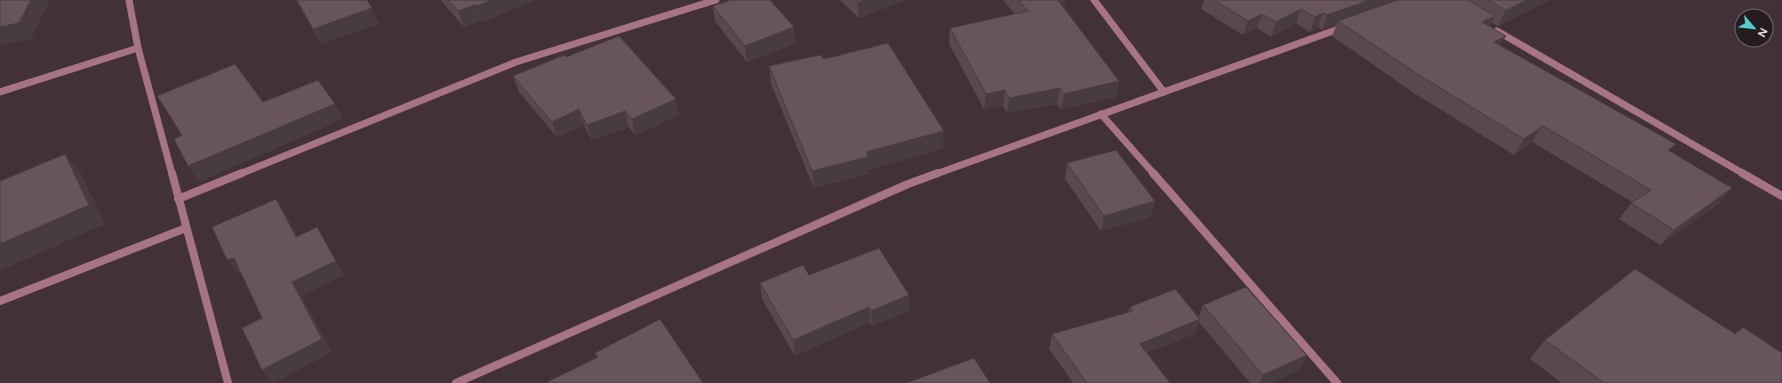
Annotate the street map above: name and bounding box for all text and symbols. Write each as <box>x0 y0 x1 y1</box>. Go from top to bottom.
north arrow <box>1734 8 1774 48</box>
text: N <box>1755 26 1770 39</box>

